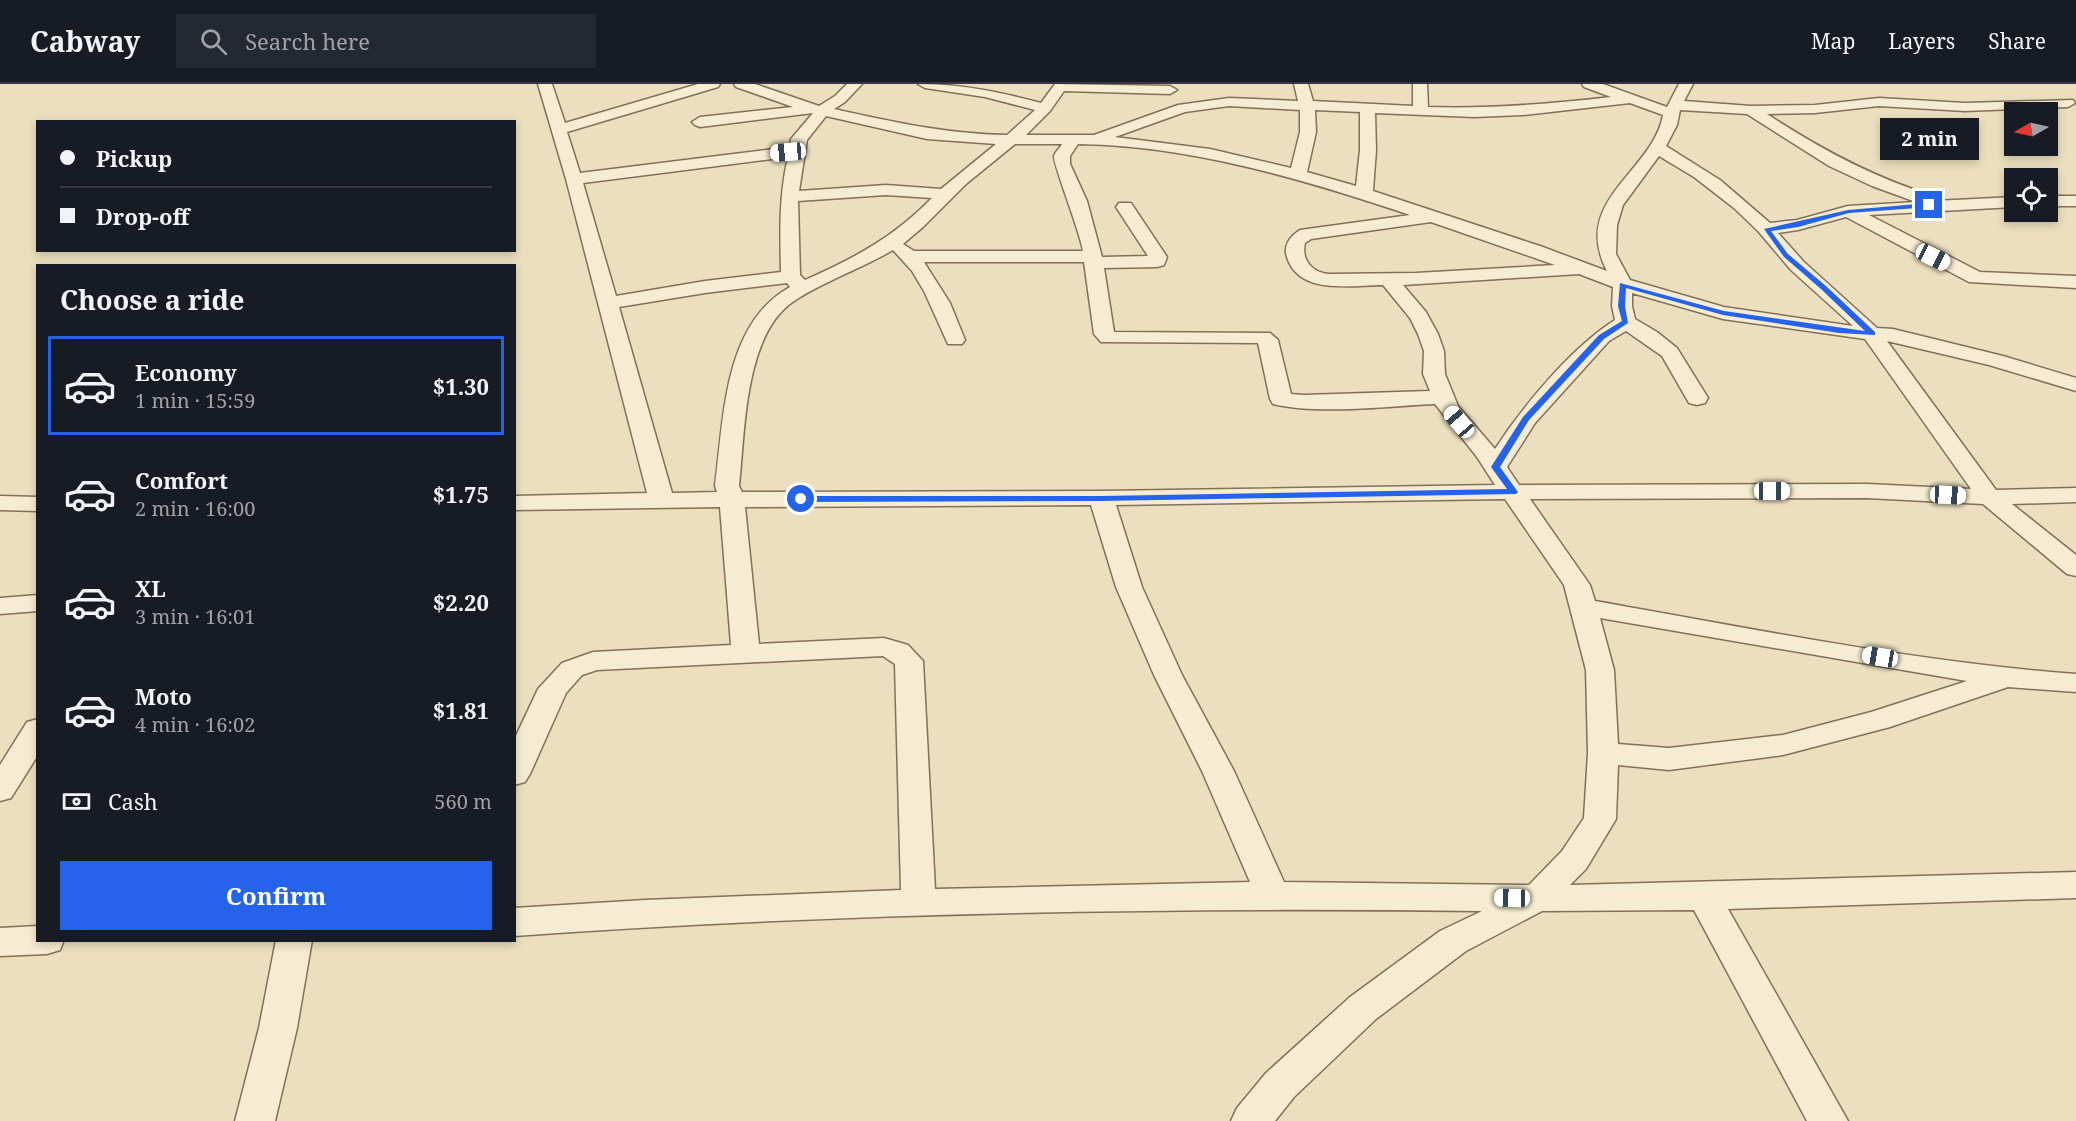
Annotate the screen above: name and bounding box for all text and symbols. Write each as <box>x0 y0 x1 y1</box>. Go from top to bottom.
search box <box>176 14 596 68</box>
text: Cabway <box>30 22 140 60</box>
icon: search <box>197 25 230 58</box>
text: Search here <box>245 26 370 56</box>
text: Map <box>1811 27 1855 55</box>
text: Layers <box>1888 27 1955 55</box>
text: Share <box>1988 27 2046 55</box>
north arrow <box>2004 102 2058 156</box>
map controls <box>2004 102 2058 222</box>
callout: 2 min <box>1880 118 1978 160</box>
text: 2 min <box>1901 125 1958 152</box>
car <box>769 141 807 163</box>
text: Pickup <box>96 143 172 173</box>
button: locate <box>2004 168 2058 222</box>
route end <box>1915 191 1942 218</box>
text: Drop-off <box>96 201 189 231</box>
car <box>1913 241 1953 273</box>
text: Choose a ride <box>60 281 245 318</box>
text: Economy <box>135 357 237 387</box>
icon: car <box>63 359 117 413</box>
text: $1.30 <box>433 371 489 401</box>
text: 1 min · 15:59 <box>135 387 255 414</box>
car <box>1440 403 1478 441</box>
text: Comfort <box>135 465 228 495</box>
icon: car <box>63 467 117 521</box>
text: $1.75 <box>433 479 489 509</box>
car <box>1754 482 1790 500</box>
route start <box>787 485 814 512</box>
car <box>1930 485 1966 505</box>
text: 2 min · 16:00 <box>135 495 255 522</box>
text: XL <box>135 573 166 603</box>
icon: car <box>63 575 117 629</box>
text: $2.20 <box>433 587 489 617</box>
text: 3 min · 16:01 <box>135 603 255 630</box>
car <box>1861 645 1899 669</box>
text: Moto <box>135 681 192 711</box>
icon: car <box>63 683 117 737</box>
text: $1.81 <box>433 695 489 725</box>
text: 4 min · 16:02 <box>135 711 255 738</box>
icon: cash <box>60 785 93 818</box>
text: Cash <box>108 786 158 816</box>
text: 560 m <box>434 788 492 815</box>
button: Confirm <box>60 861 492 930</box>
car <box>1494 889 1530 907</box>

